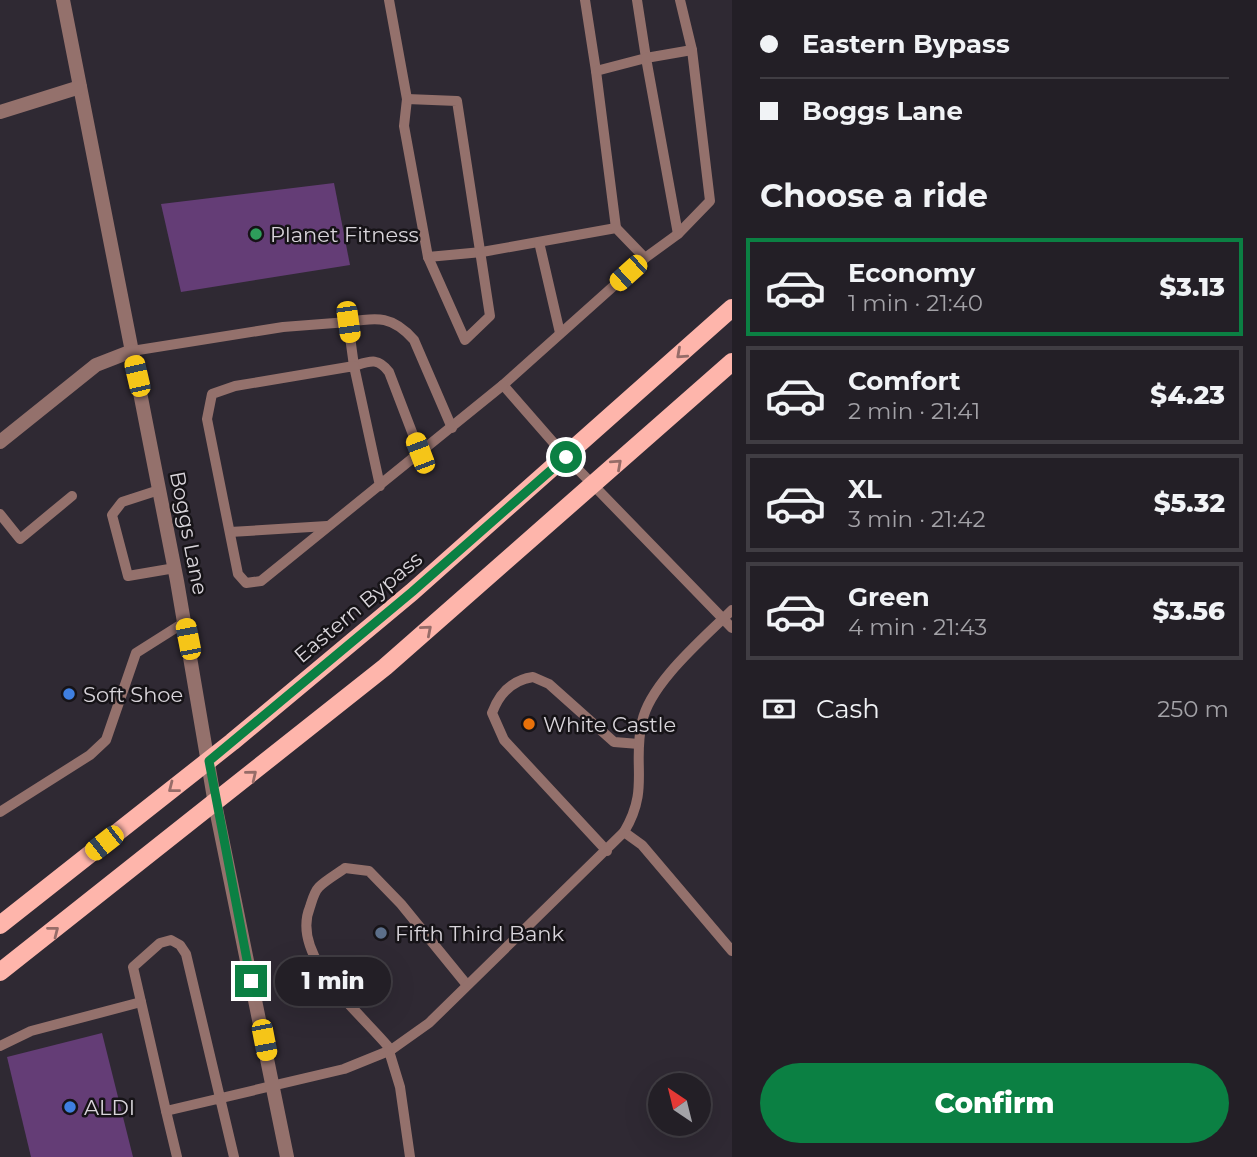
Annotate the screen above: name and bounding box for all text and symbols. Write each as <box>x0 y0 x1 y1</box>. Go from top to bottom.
text: Eastern Bypass <box>802 28 1010 60</box>
text: Boggs Lane <box>802 95 963 127</box>
text: Choose a ride <box>760 176 988 215</box>
place label: Planet Fitness <box>270 222 419 247</box>
marker: Planet Fitness <box>248 226 264 242</box>
car <box>606 251 651 295</box>
icon: car <box>764 256 827 319</box>
text: Economy <box>848 257 975 289</box>
text: $3.13 <box>1159 271 1225 303</box>
text: 1 min · 21:40 <box>848 289 983 317</box>
car <box>335 300 362 344</box>
one-way arrow <box>676 346 689 358</box>
car <box>123 353 152 399</box>
icon: car <box>764 364 827 427</box>
text: Comfort <box>848 365 960 397</box>
text: $4.23 <box>1150 379 1225 411</box>
text: 2 min · 21:41 <box>848 397 980 425</box>
car <box>403 430 438 476</box>
route start <box>550 441 582 473</box>
one-way arrow <box>609 460 622 472</box>
street label: Boggs Lane <box>165 469 213 597</box>
icon: car <box>764 472 827 535</box>
text: XL <box>848 473 882 505</box>
text: $5.32 <box>1154 487 1225 519</box>
text: 3 min · 21:42 <box>848 505 985 533</box>
street label: Eastern Bypass <box>289 546 427 668</box>
icon: car <box>764 580 827 643</box>
text: Green <box>848 581 930 613</box>
text: $3.56 <box>1153 595 1225 627</box>
text: 4 min · 21:43 <box>848 613 987 641</box>
car <box>174 616 203 662</box>
one-way arrow <box>419 626 432 638</box>
place label: Soft Shoe <box>83 682 183 707</box>
marker: Soft Shoe <box>61 686 77 702</box>
icon: cash <box>760 690 798 728</box>
text: Cash <box>816 693 880 725</box>
text: 250 m <box>1157 695 1229 723</box>
place label: White Castle <box>543 712 676 737</box>
marker: White Castle <box>521 716 537 732</box>
one-way arrow <box>244 770 257 783</box>
one-way arrow <box>169 780 181 793</box>
car <box>81 822 128 864</box>
place label: Fifth Third Bank <box>395 921 564 946</box>
marker: Fifth Third Bank <box>373 925 389 941</box>
one-way arrow <box>46 927 59 939</box>
callout: 1 min <box>276 956 391 1006</box>
route end <box>235 965 267 997</box>
text: 1 min <box>301 967 365 995</box>
car <box>250 1017 279 1063</box>
button: Confirm <box>760 1063 1229 1143</box>
north arrow <box>648 1073 710 1136</box>
map controls <box>648 1073 711 1136</box>
place label: ALDI <box>84 1095 135 1120</box>
marker: ALDI <box>62 1099 78 1115</box>

